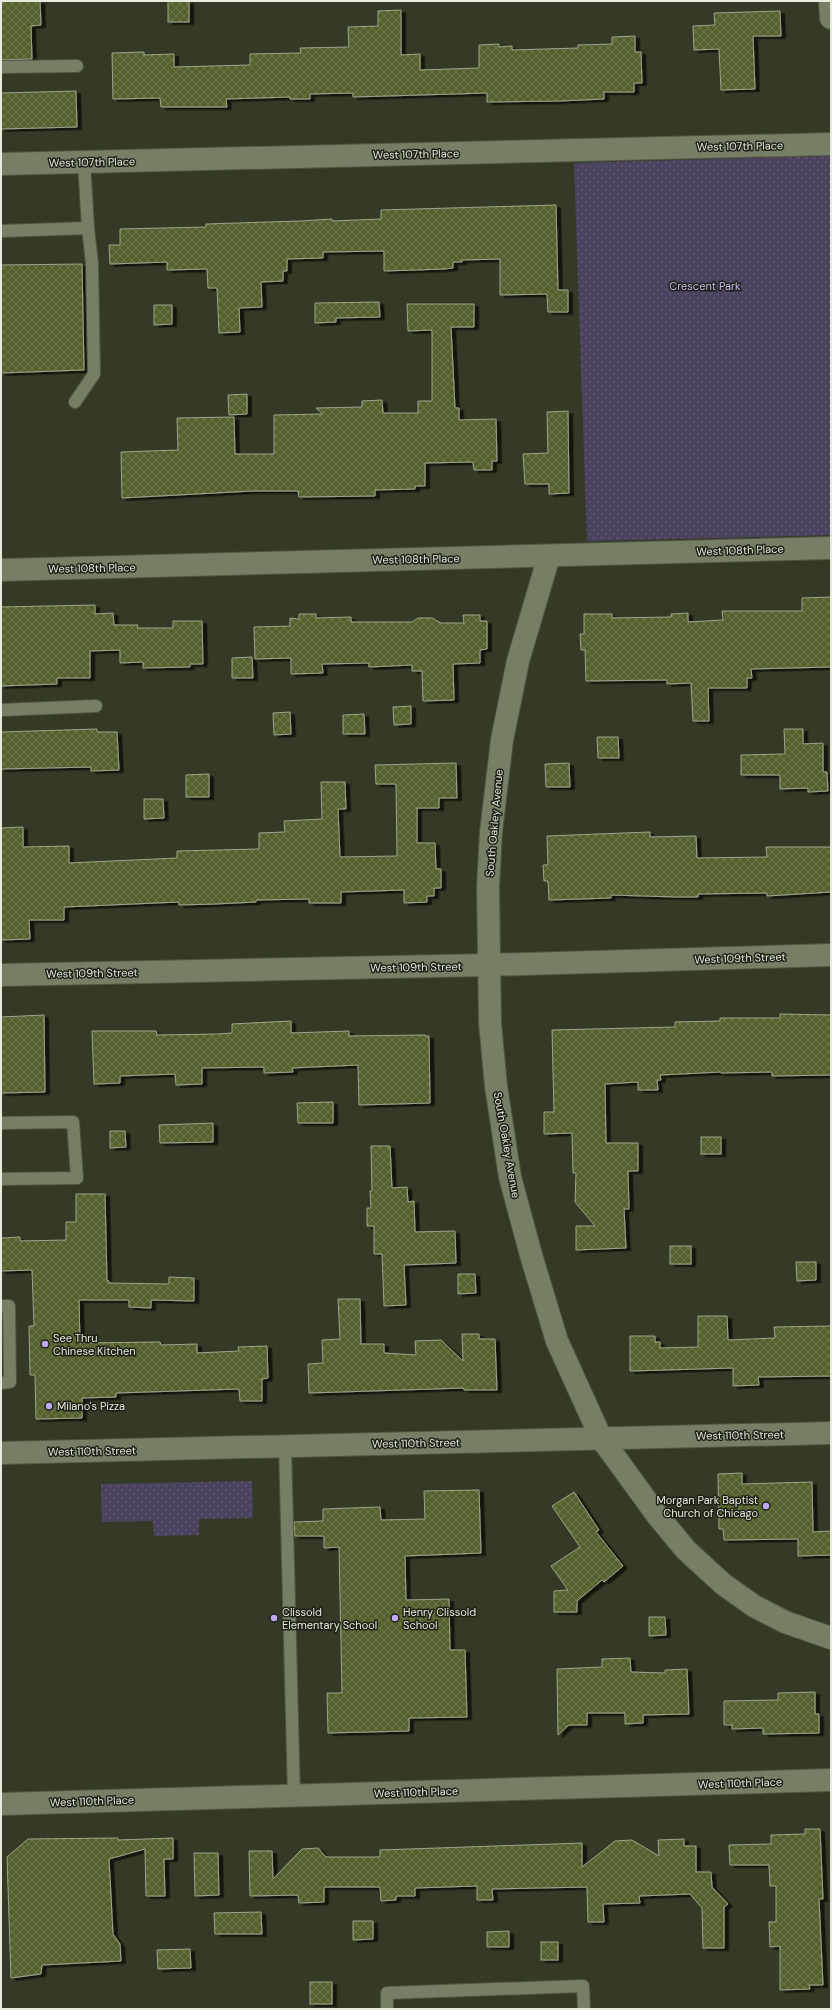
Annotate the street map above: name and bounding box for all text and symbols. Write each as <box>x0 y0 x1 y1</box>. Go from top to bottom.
street label: West 107th Place <box>697 138 783 154</box>
street label: West 107th Place <box>373 146 459 162</box>
street label: West 107th Place <box>49 154 135 170</box>
park label: Crescent Park <box>669 279 741 293</box>
street label: West 108th Place <box>696 541 784 559</box>
street label: West 108th Place <box>372 551 460 567</box>
street label: West 108th Place <box>48 560 136 576</box>
street label: South Oakley Avenue <box>482 769 506 877</box>
street label: West 109th Street <box>694 949 786 967</box>
street label: West 109th Street <box>370 959 462 975</box>
street label: West 109th Street <box>46 965 138 981</box>
street label: South Oakley Avenue <box>491 1091 523 1199</box>
place label: See Thru Chinese Kitchen <box>53 1331 136 1358</box>
marker: See Thru Chinese Kitchen <box>40 1339 50 1349</box>
place label: Milano's Pizza <box>57 1399 125 1413</box>
marker: Milano's Pizza <box>44 1401 54 1411</box>
street label: West 110th Street <box>696 1427 784 1443</box>
street label: West 110th Street <box>372 1435 460 1451</box>
street label: West 110th Street <box>48 1443 136 1459</box>
place label: Morgan Park Baptist Church of Chicago <box>656 1493 758 1520</box>
marker: Morgan Park Baptist Church of Chicago <box>761 1501 771 1511</box>
place label: Clissold Elementary School <box>282 1605 377 1632</box>
place label: Henry Clissold School <box>403 1605 476 1632</box>
marker: Clissold Elementary School <box>269 1613 279 1623</box>
marker: Henry Clissold School <box>390 1613 400 1623</box>
street label: West 110th Place <box>698 1775 782 1791</box>
street label: West 110th Place <box>374 1784 458 1800</box>
street label: West 110th Place <box>50 1793 134 1809</box>

